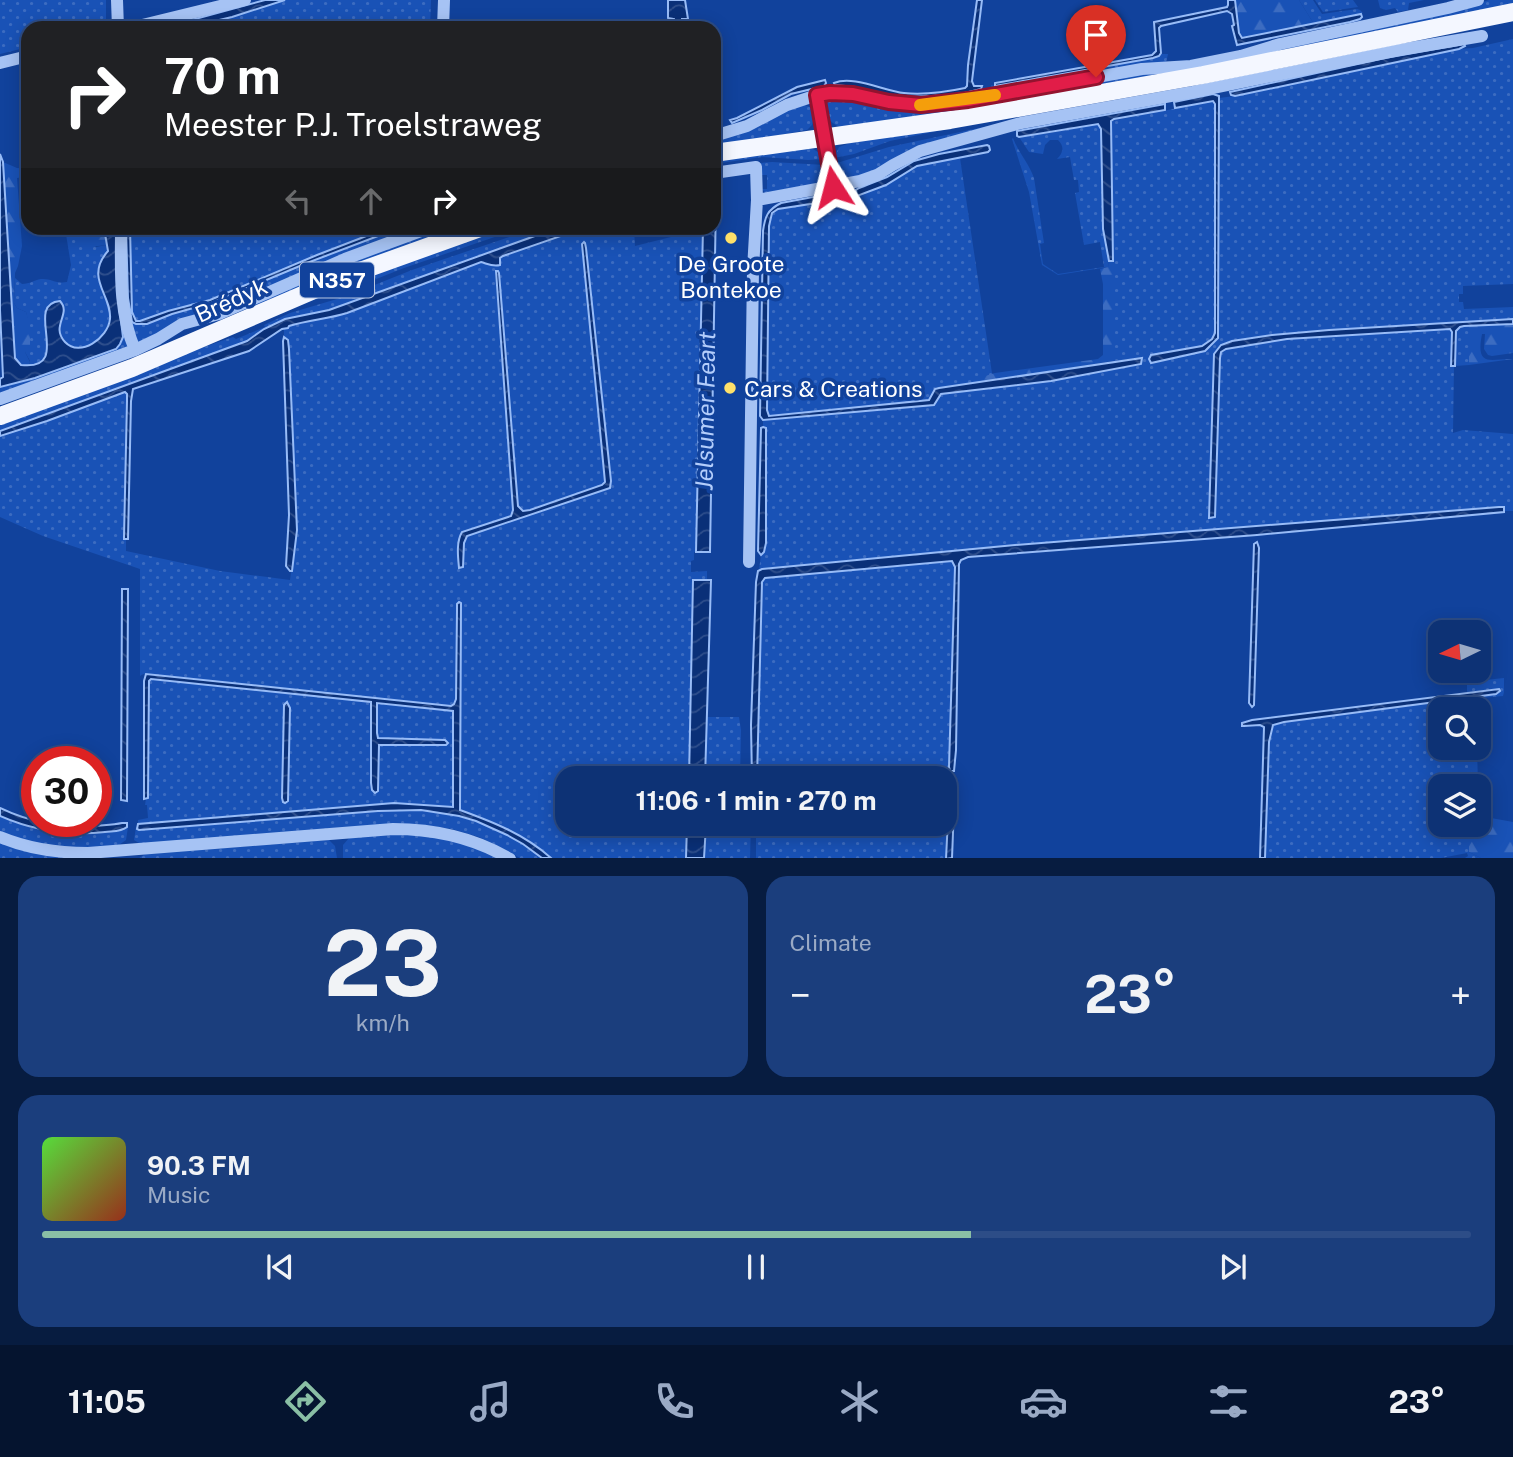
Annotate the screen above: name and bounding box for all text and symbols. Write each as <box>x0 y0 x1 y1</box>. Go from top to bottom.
pin <box>1066 5 1126 77</box>
icon: arrive <box>1077 16 1115 54</box>
text: 70 m <box>164 47 281 105</box>
icon: right <box>49 49 140 140</box>
text: Meester P.J. Troelstraweg <box>164 106 542 143</box>
position arrow <box>796 150 870 224</box>
icon: left <box>279 182 317 220</box>
icon: ahead <box>352 182 390 220</box>
icon: right <box>425 182 463 220</box>
marker: De Groote Bontekoe <box>723 230 739 246</box>
place label: De Groote Bontekoe <box>677 250 785 303</box>
road number: N357 <box>300 262 374 298</box>
street label: Brédyk <box>191 272 271 328</box>
water label: Jelsumer Feart <box>690 331 720 491</box>
place label: Cars & Creations <box>744 375 923 402</box>
marker: Cars & Creations <box>722 380 738 396</box>
north arrow <box>1428 620 1491 682</box>
map controls <box>1428 620 1491 837</box>
button: search <box>1428 697 1491 760</box>
speed limit sign: 30 <box>21 746 112 837</box>
button: layers <box>1428 774 1491 837</box>
text: 11:06 · 1 min · 270 m <box>635 785 877 816</box>
text: 23 <box>324 910 442 1016</box>
text: Climate <box>790 929 872 956</box>
text: 23° <box>1084 964 1176 1025</box>
text: − <box>790 973 811 1018</box>
text: + <box>1450 973 1471 1018</box>
text: km/h <box>356 1009 410 1036</box>
text: 90.3 FM <box>147 1150 251 1181</box>
text: Music <box>147 1181 211 1208</box>
icon: previous <box>261 1248 299 1286</box>
icon: pause <box>737 1248 775 1286</box>
icon: next <box>1214 1248 1252 1286</box>
icon: directions <box>281 1377 330 1426</box>
icon: music <box>466 1377 515 1426</box>
icon: phone <box>650 1377 699 1426</box>
icon: climate <box>835 1377 884 1426</box>
icon: car <box>1019 1377 1068 1426</box>
icon: filters <box>1204 1377 1253 1426</box>
text: 11:05 <box>68 1383 146 1420</box>
text: 23° <box>1388 1383 1445 1420</box>

